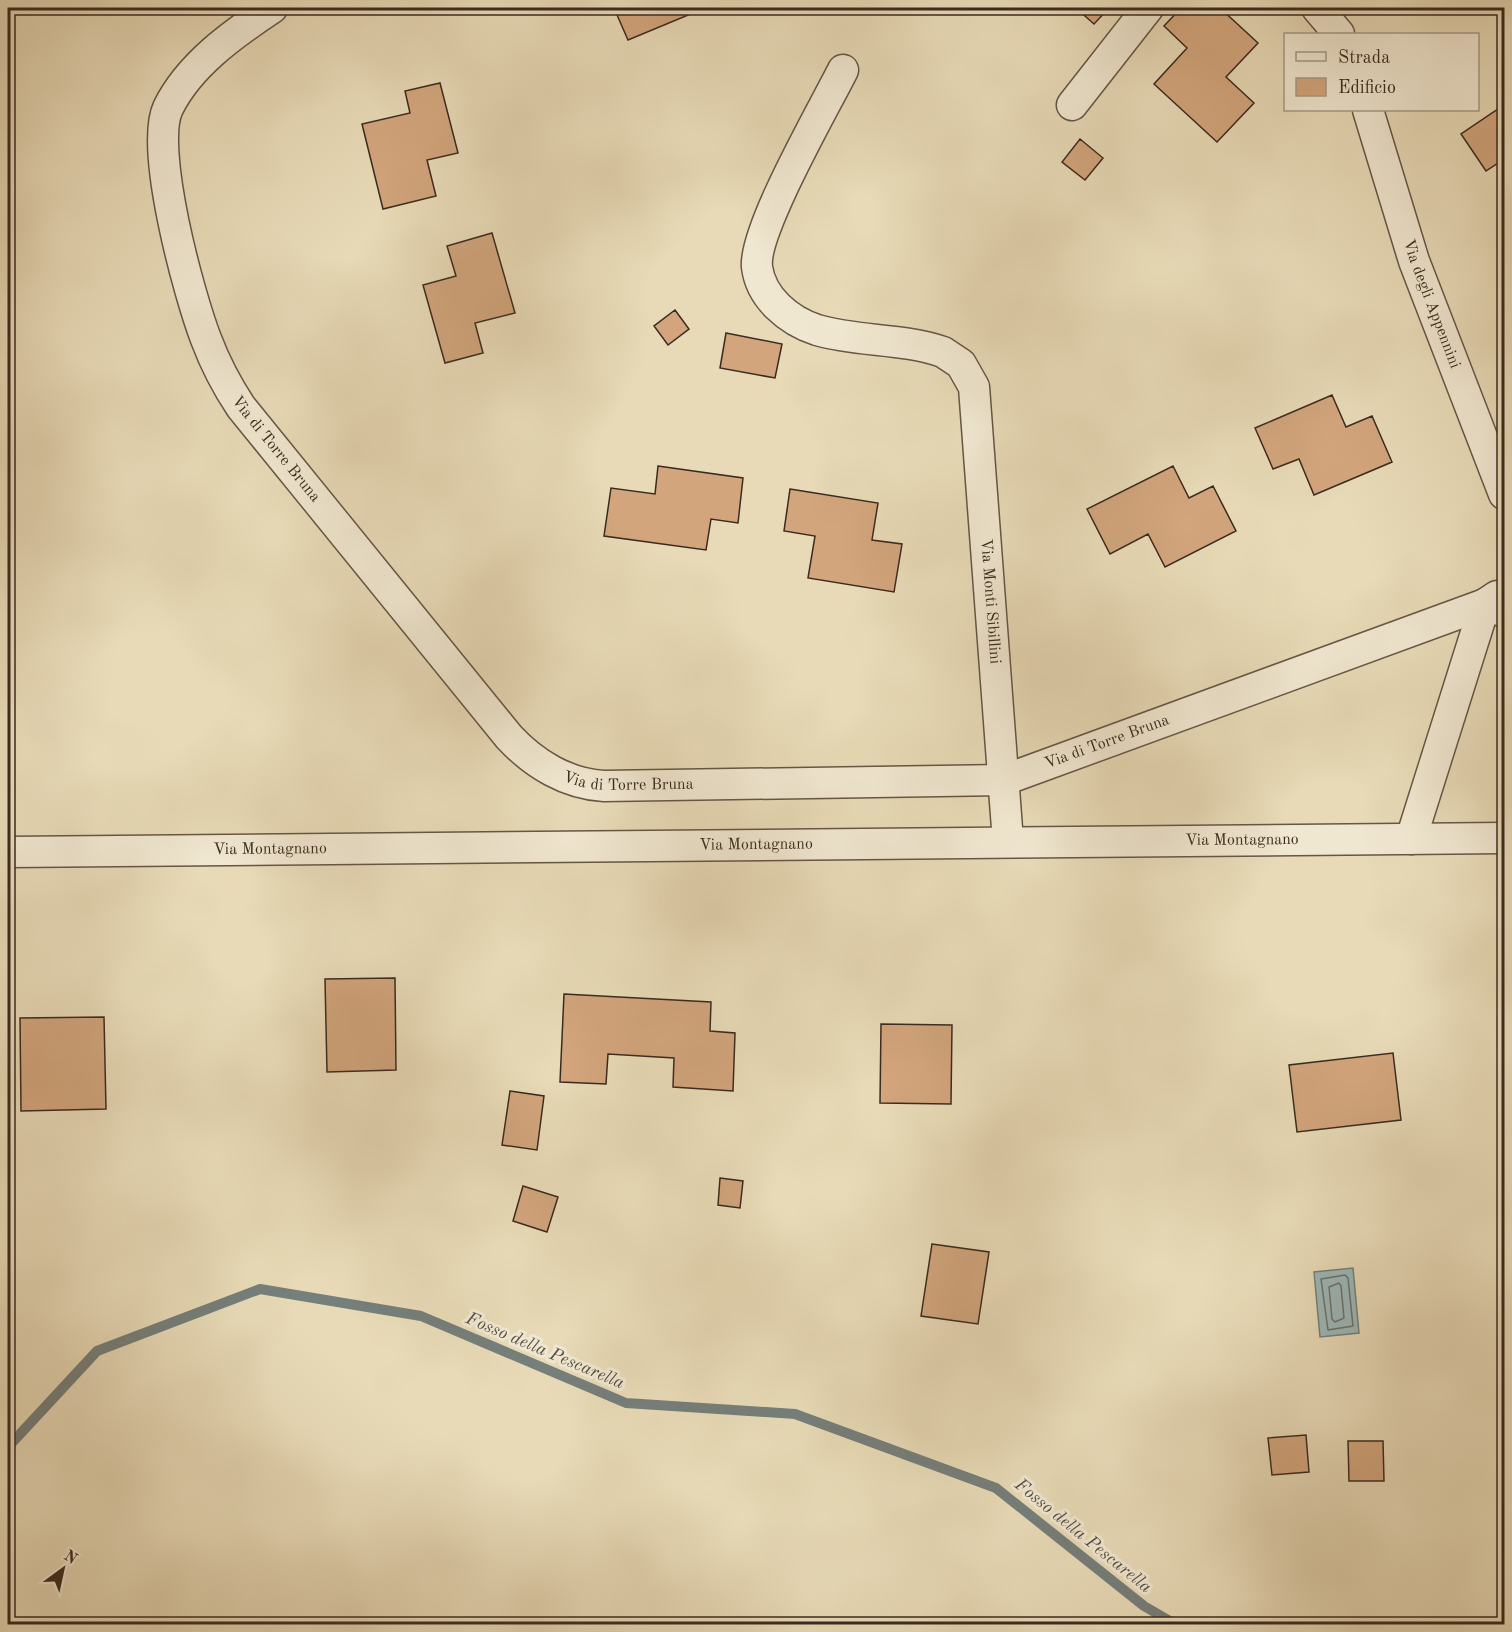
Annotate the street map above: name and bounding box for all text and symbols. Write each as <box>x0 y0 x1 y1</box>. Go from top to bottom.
legend <box>1284 33 1479 111</box>
text: Strada <box>1338 49 1390 67</box>
text: Edificio <box>1338 79 1396 97</box>
street label: Via degli Appennini <box>1400 237 1463 371</box>
street label: Via di Torre Bruna <box>228 393 323 505</box>
street label: Via Monti Sibillini <box>977 538 1003 665</box>
street label: Via di Torre Bruna <box>1043 712 1172 772</box>
street label: Via di Torre Bruna <box>561 769 694 794</box>
street label: Via Montagnano <box>1185 832 1299 849</box>
street label: Via Montagnano <box>699 836 813 854</box>
street label: Via Montagnano <box>213 841 327 858</box>
water label: Fosso della Pescarella <box>462 1309 627 1393</box>
water label: Fosso della Pescarella <box>1010 1475 1155 1597</box>
north arrow <box>33 1539 93 1599</box>
text: N <box>61 1548 80 1569</box>

